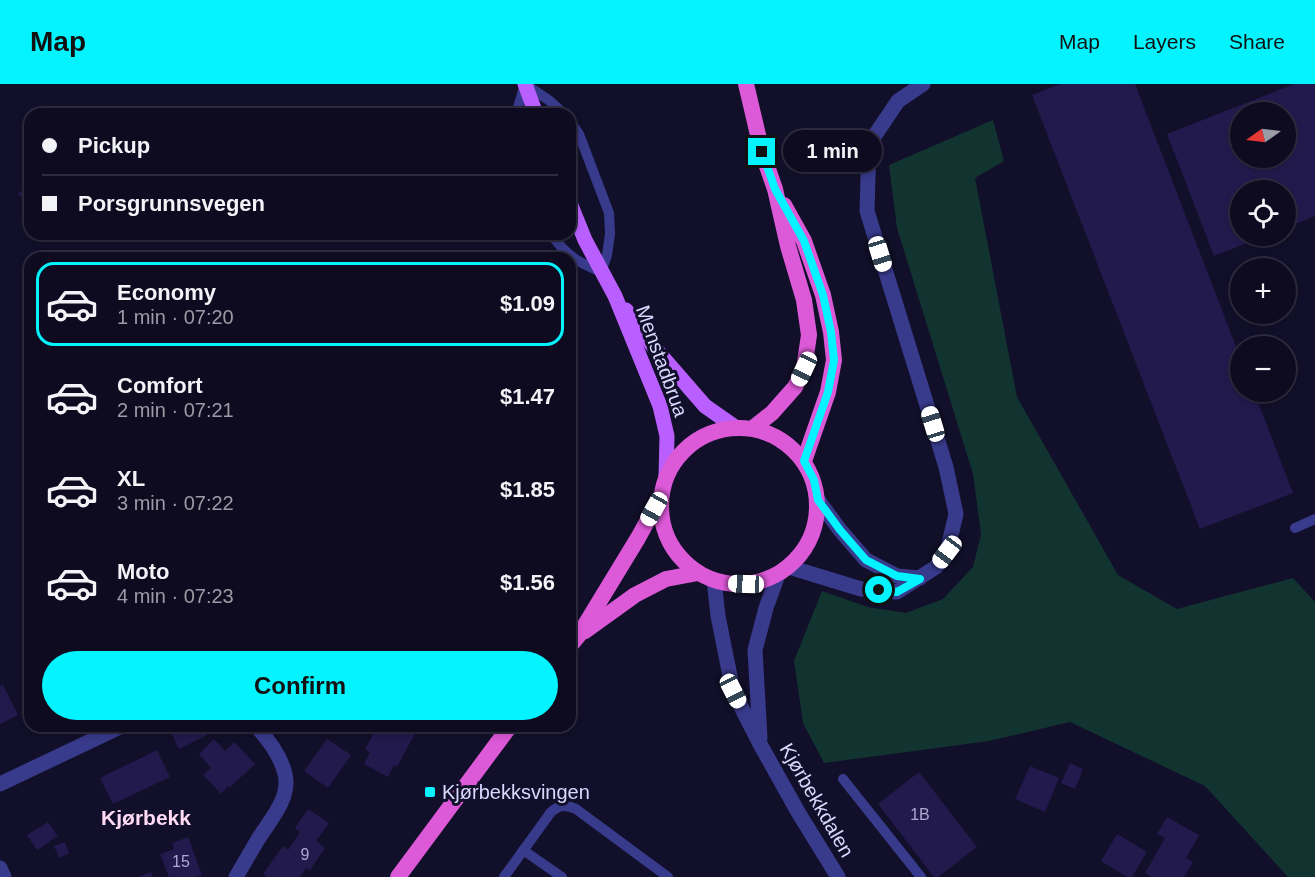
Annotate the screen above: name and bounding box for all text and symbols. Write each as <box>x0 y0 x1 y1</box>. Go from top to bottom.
text: Map <box>30 26 86 57</box>
text: Map <box>1059 30 1100 53</box>
text: Layers <box>1133 30 1196 53</box>
text: Share <box>1229 30 1285 53</box>
north arrow <box>1230 102 1296 168</box>
map controls <box>1230 102 1296 402</box>
callout: 1 min <box>783 131 882 173</box>
text: Pickup <box>78 133 150 158</box>
route end <box>748 138 775 165</box>
text: 1 min <box>806 140 859 162</box>
button: locate <box>1230 180 1296 246</box>
text: Porsgrunnsvegen <box>78 191 265 216</box>
car <box>866 234 894 274</box>
button: + <box>1230 258 1296 324</box>
icon: car <box>45 277 99 331</box>
text: Economy <box>117 280 216 305</box>
text: $1.09 <box>500 291 555 316</box>
street label: Menstadbrua <box>632 302 693 420</box>
text: 1 min · 07:20 <box>117 306 234 328</box>
button: − <box>1230 336 1296 402</box>
car <box>788 349 820 389</box>
icon: car <box>45 370 99 424</box>
text: Comfort <box>117 373 203 398</box>
text: $1.47 <box>500 384 555 409</box>
text: 2 min · 07:21 <box>117 399 234 421</box>
car <box>919 404 947 444</box>
icon: car <box>45 463 99 517</box>
text: XL <box>117 466 145 491</box>
text: $1.85 <box>500 477 555 502</box>
car <box>637 489 671 529</box>
text: 3 min · 07:22 <box>117 492 234 514</box>
car <box>929 532 965 572</box>
icon: car <box>45 556 99 610</box>
text: Moto <box>117 559 170 584</box>
text: $1.56 <box>500 570 555 595</box>
car <box>728 574 764 594</box>
route start <box>865 576 892 603</box>
text: 4 min · 07:23 <box>117 585 234 607</box>
button: Confirm <box>42 651 558 720</box>
car <box>717 671 749 711</box>
street label: Kjørbekkdalen <box>776 739 858 861</box>
place label: Kjørbekksvingen <box>442 781 590 803</box>
marker: Kjørbekksvingen <box>423 785 437 799</box>
district label: Kjørbekk <box>101 806 191 829</box>
house number: 1B <box>910 806 930 823</box>
house number: 9 <box>301 846 310 863</box>
house number: 15 <box>172 853 190 870</box>

